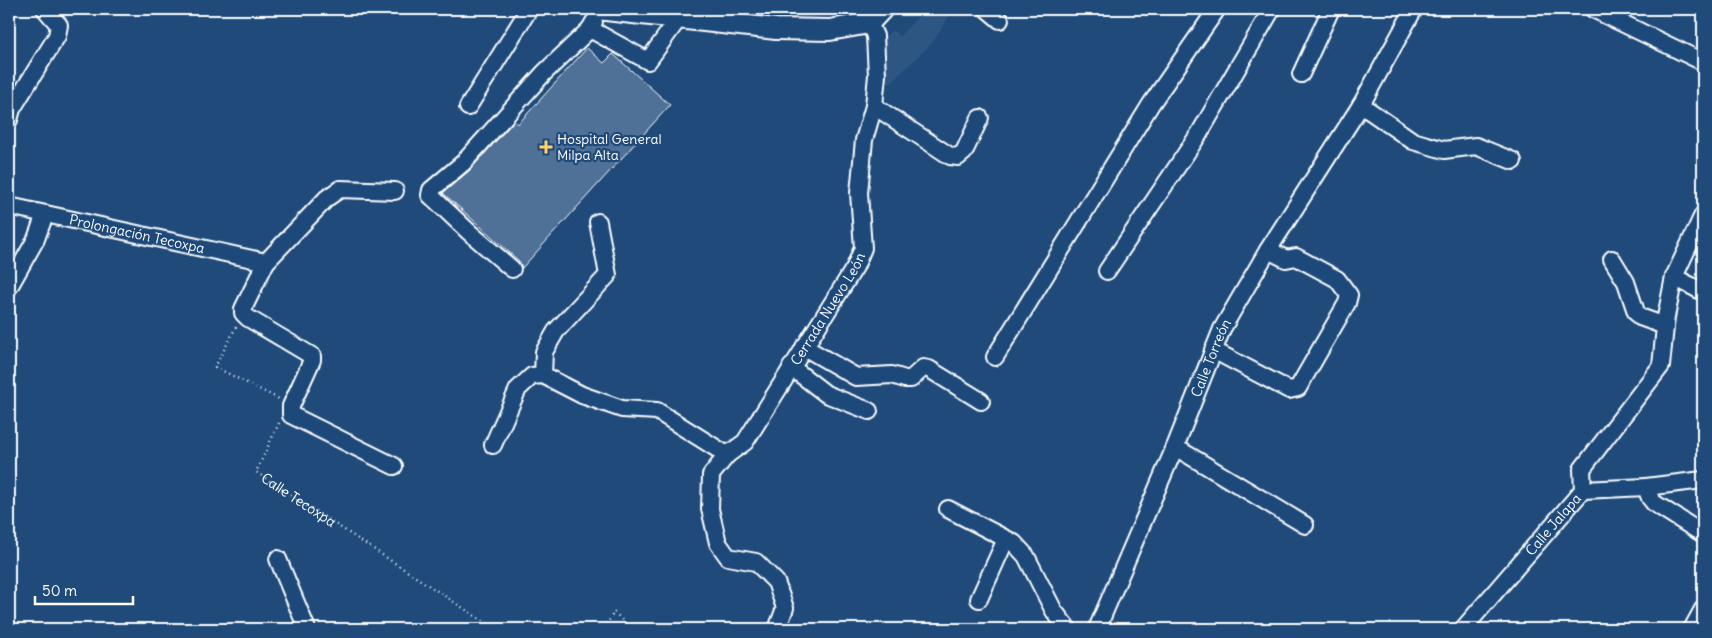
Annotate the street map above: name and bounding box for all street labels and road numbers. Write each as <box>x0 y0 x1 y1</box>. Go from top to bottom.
street label: Prolongación Tecoxpa <box>68 210 206 257</box>
street label: Cerrada Nuevo León <box>786 250 869 369</box>
street label: Calle Torreón <box>1187 315 1235 400</box>
street label: Calle Tecoxpa <box>258 469 339 531</box>
street label: Calle Jalapa <box>1521 490 1585 559</box>

